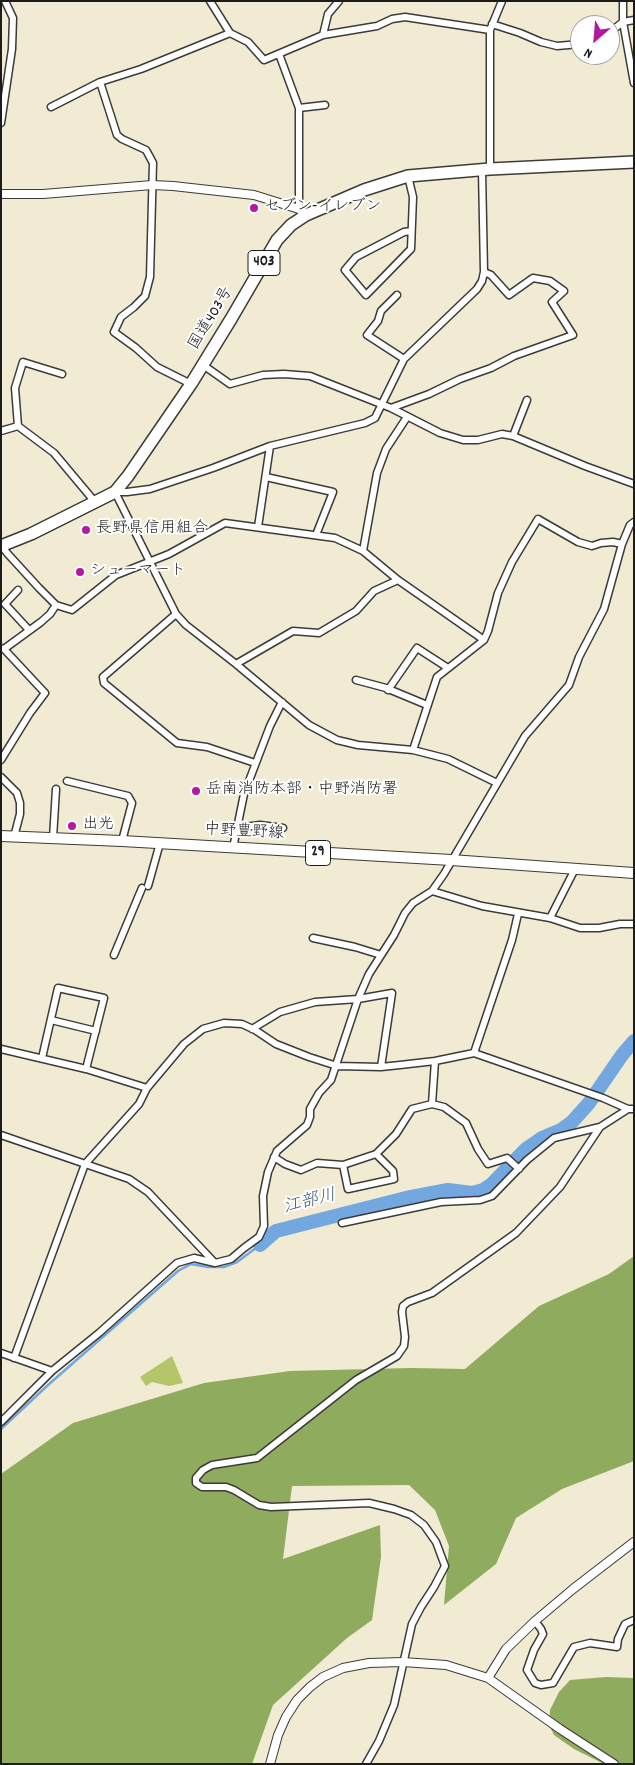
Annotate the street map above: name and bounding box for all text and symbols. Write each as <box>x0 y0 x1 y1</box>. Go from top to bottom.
north arrow <box>570 15 620 65</box>
text: N <box>581 42 596 63</box>
place label: セブン-イレブン <box>264 198 381 218</box>
marker: セブン-イレブン <box>248 202 260 214</box>
road number: 403 <box>248 250 280 276</box>
street label: 国道403号 <box>186 284 238 354</box>
place label: 長野県信用組合 <box>96 520 208 540</box>
marker: 長野県信用組合 <box>80 524 92 536</box>
place label: シューマート <box>90 562 186 582</box>
marker: シューマート <box>74 566 86 578</box>
place label: 岳南消防本部・中野消防署 <box>206 781 398 801</box>
marker: 岳南消防本部・中野消防署 <box>190 785 202 797</box>
place label: 出光 <box>82 816 114 836</box>
marker: 出光 <box>66 820 78 832</box>
street label: 中野豊野線 <box>204 821 284 845</box>
road number: 29 <box>306 840 330 866</box>
water label: 江部川 <box>281 1186 339 1220</box>

